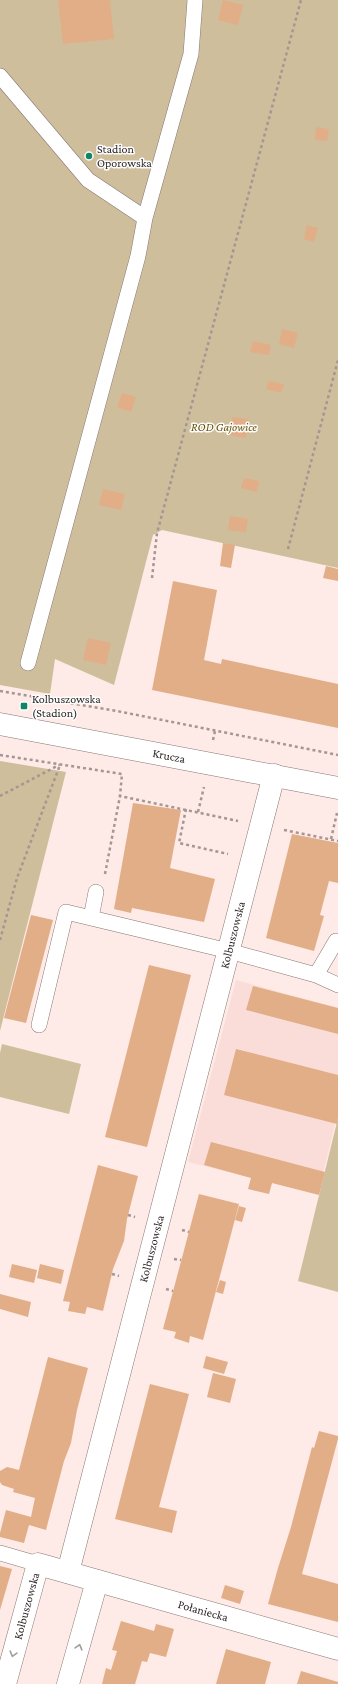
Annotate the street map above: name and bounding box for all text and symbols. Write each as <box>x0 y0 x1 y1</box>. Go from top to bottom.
place label: Stadion Oporowska <box>97 142 152 170</box>
marker: Stadion Oporowska <box>84 151 94 161</box>
park label: ROD Gajowice <box>191 420 257 434</box>
place label: Kolbuszowska (Stadion) <box>32 692 101 720</box>
marker: Kolbuszowska (Stadion) <box>19 701 29 711</box>
street label: Krucza <box>151 746 187 766</box>
street label: Kolbuszowska <box>217 899 248 970</box>
street label: Kolbuszowska <box>136 1213 167 1284</box>
street label: Kolbuszowska <box>11 1570 42 1641</box>
street label: Połaniecka <box>176 1597 230 1625</box>
one-way arrow <box>74 1643 83 1650</box>
one-way arrow <box>9 1650 18 1657</box>

